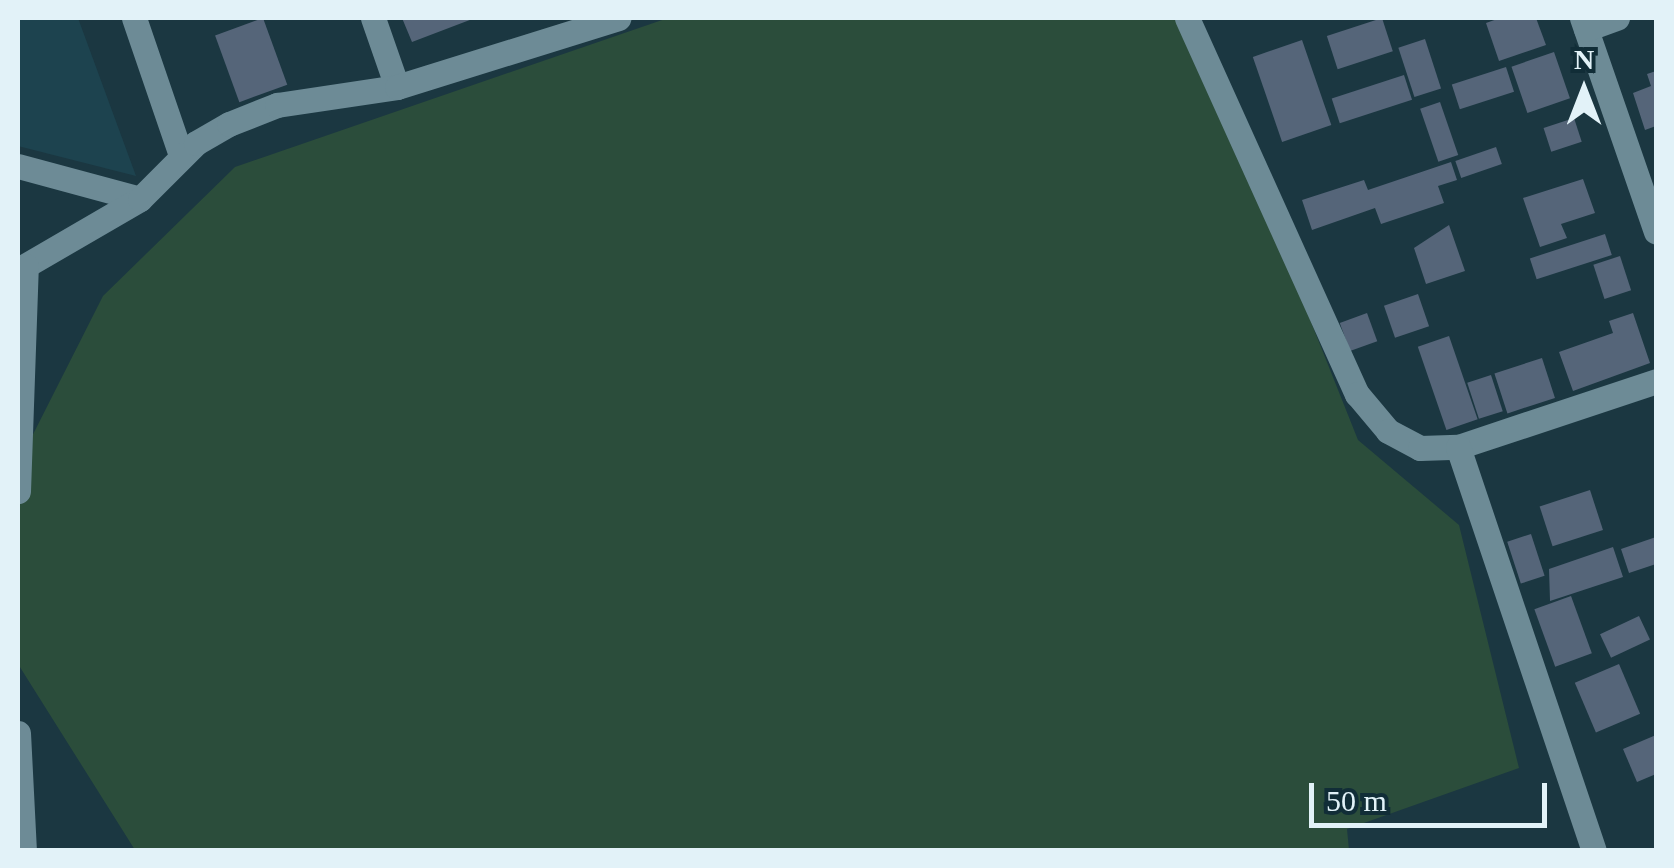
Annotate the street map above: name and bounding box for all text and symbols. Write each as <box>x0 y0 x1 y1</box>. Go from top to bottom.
north arrow <box>1534 40 1634 140</box>
text: N <box>1574 44 1594 75</box>
scale bar <box>1314 763 1552 825</box>
text: 50 m <box>1326 784 1387 817</box>

